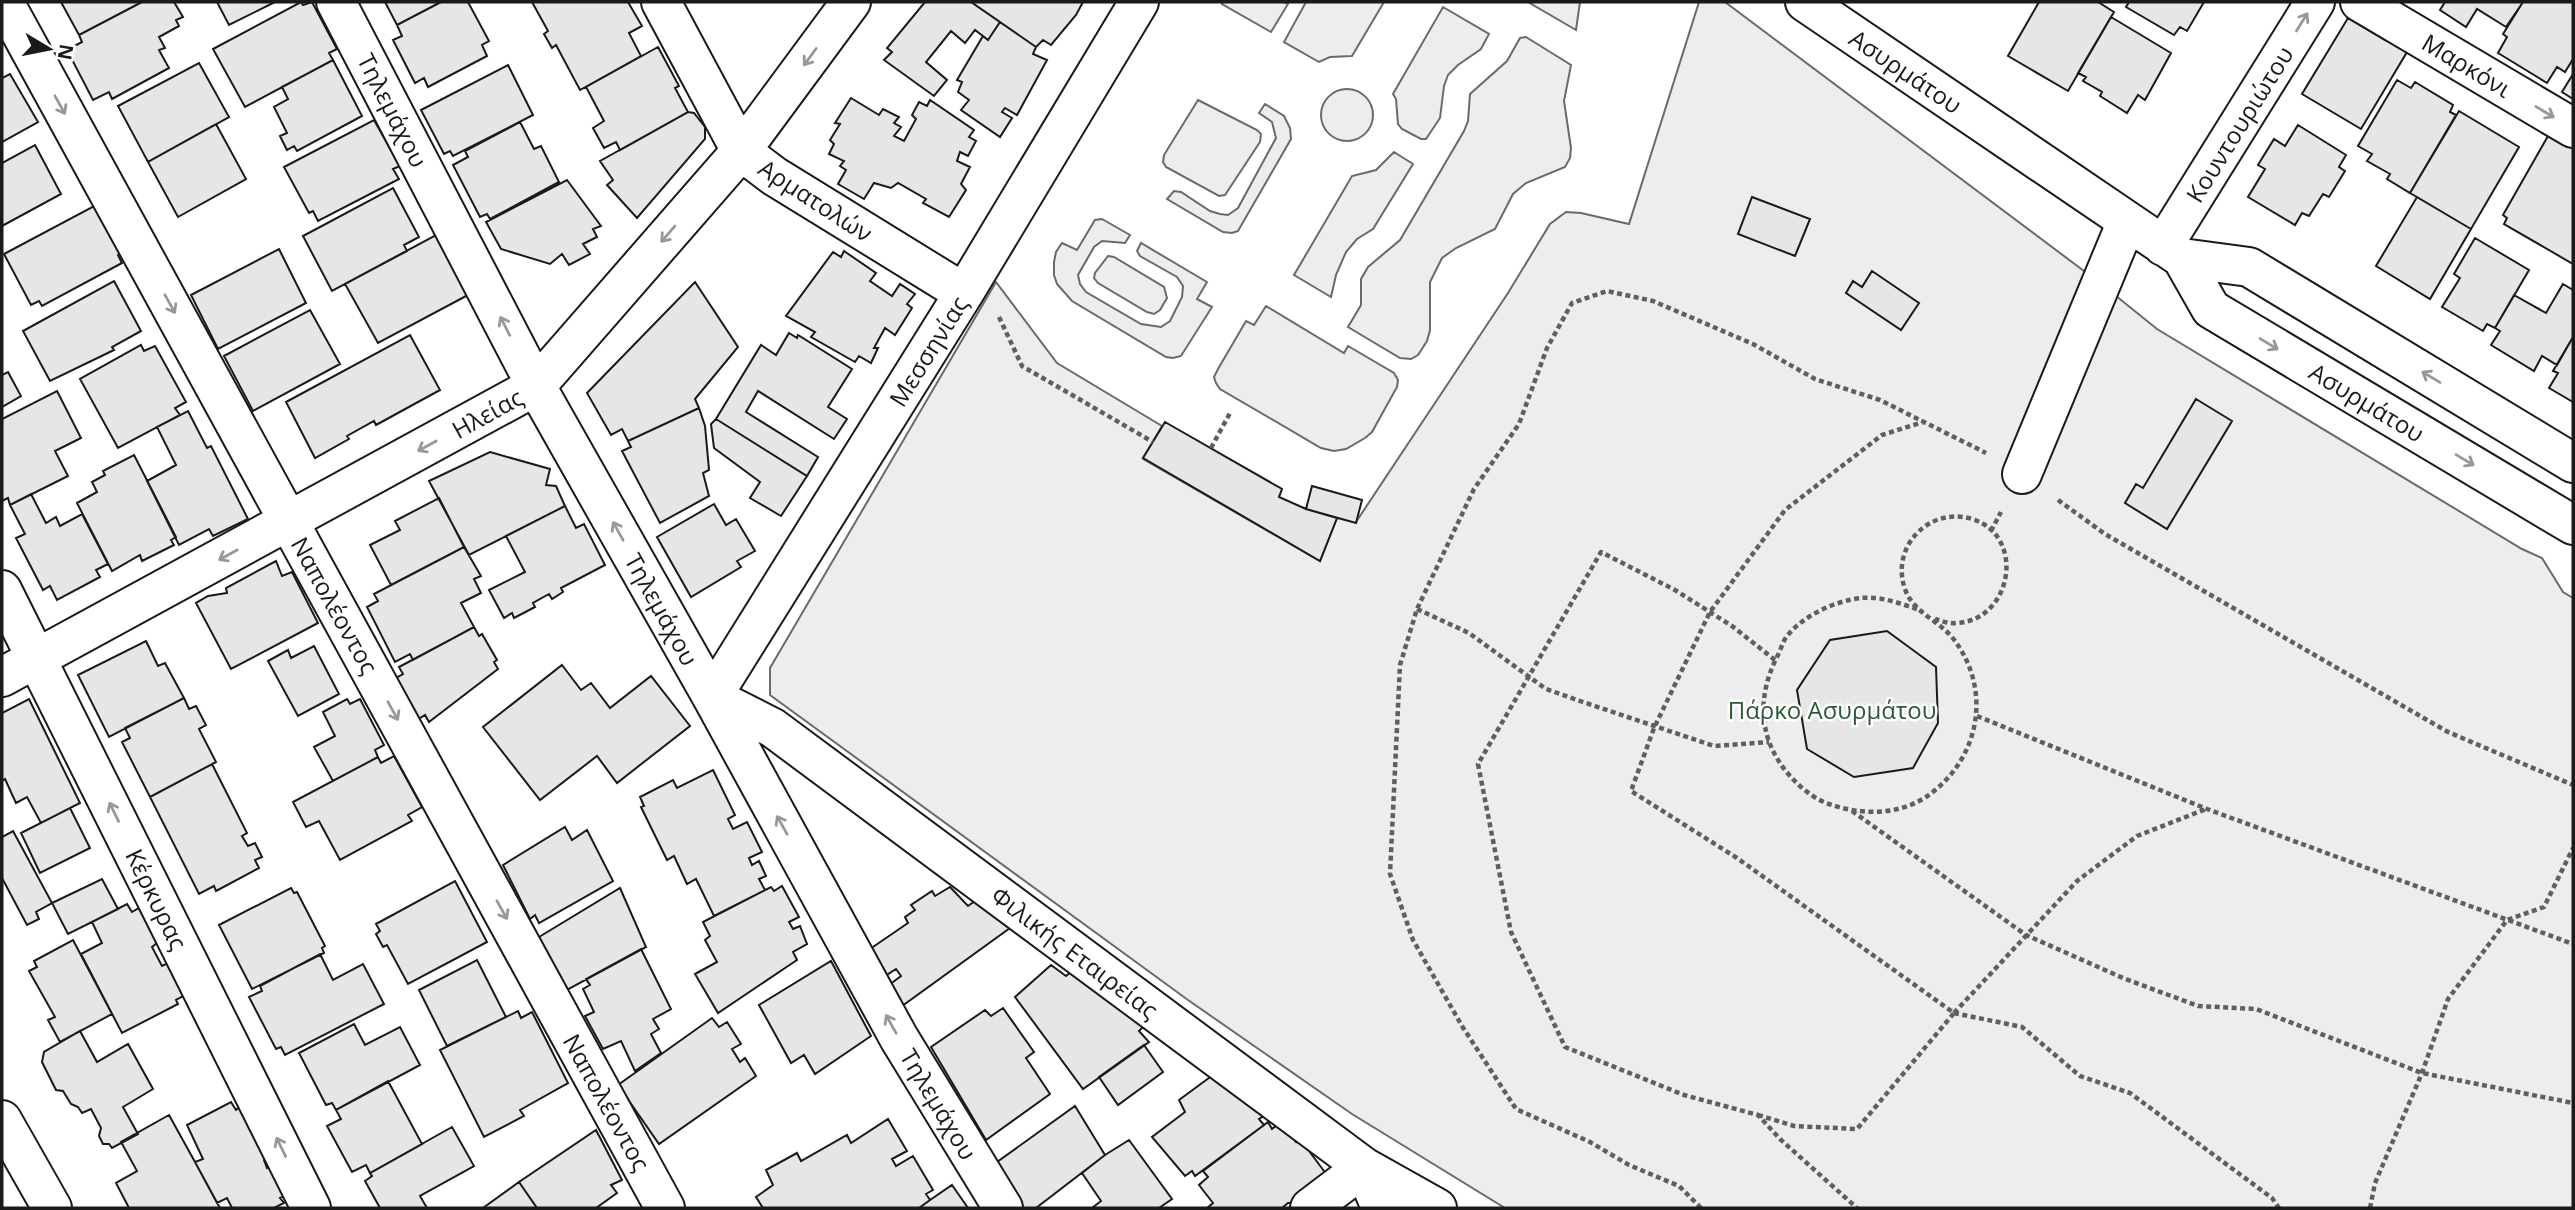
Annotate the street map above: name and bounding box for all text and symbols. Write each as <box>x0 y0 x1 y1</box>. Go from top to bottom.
one-way arrow <box>2296 12 2310 32</box>
north arrow <box>14 14 84 84</box>
street label: Ασυρμάτου <box>1843 21 1969 121</box>
street label: Μαρκόνι <box>2416 25 2518 105</box>
street label: Κουντουριώτου <box>2178 39 2300 209</box>
text: N <box>52 42 80 62</box>
street label: Τηλεμάχου <box>350 47 436 173</box>
one-way arrow <box>803 47 817 66</box>
one-way arrow <box>53 94 67 114</box>
one-way arrow <box>2535 105 2555 119</box>
street label: Αρματολών <box>753 151 879 249</box>
one-way arrow <box>660 225 676 243</box>
street label: Μεσσηνίας <box>881 289 975 413</box>
one-way arrow <box>163 293 177 314</box>
one-way arrow <box>497 316 511 337</box>
one-way arrow <box>2259 337 2279 351</box>
street label: Ασυρμάτου <box>2303 355 2431 449</box>
one-way arrow <box>2422 369 2441 384</box>
street label: Ηλείας <box>446 380 528 446</box>
one-way arrow <box>418 439 438 453</box>
one-way arrow <box>2454 454 2474 468</box>
one-way arrow <box>611 521 624 542</box>
street label: Ναπολέοντος <box>284 531 386 679</box>
street label: Τηλεμάχου <box>618 547 706 671</box>
one-way arrow <box>218 549 239 563</box>
park label: Πάρκο Ασυρμάτου <box>1728 693 1936 726</box>
one-way arrow <box>386 700 400 721</box>
one-way arrow <box>106 802 120 823</box>
one-way arrow <box>775 815 789 835</box>
street label: Κέρκυρας <box>118 843 196 955</box>
street label: Φιλικής Εταιρείας <box>985 878 1165 1026</box>
one-way arrow <box>495 900 509 920</box>
one-way arrow <box>884 1014 897 1035</box>
street label: Ναπολέοντος <box>556 1028 658 1176</box>
street label: Τηλεμάχου <box>893 1042 985 1166</box>
one-way arrow <box>273 1137 287 1158</box>

